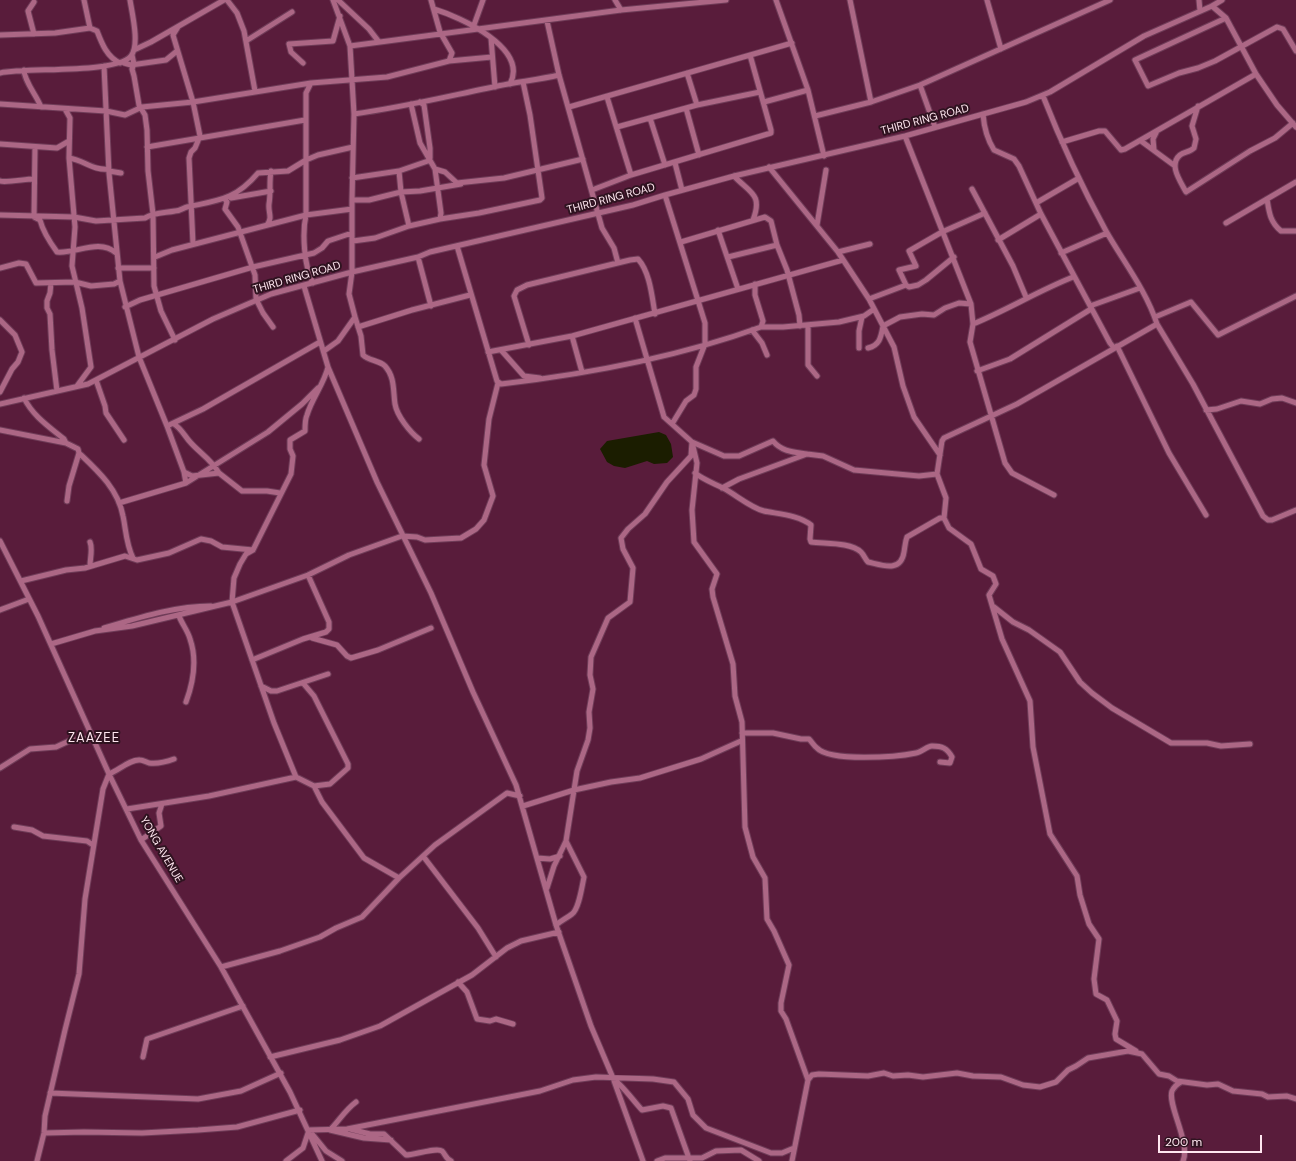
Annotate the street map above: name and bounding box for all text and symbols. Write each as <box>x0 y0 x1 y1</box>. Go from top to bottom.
street label: THIRD RING ROAD <box>880 102 970 138</box>
street label: THIRD RING ROAD <box>566 181 656 217</box>
street label: THIRD RING ROAD <box>252 259 342 297</box>
district label: ZAAZEE <box>68 731 120 747</box>
street label: YONG AVENUE <box>137 815 185 885</box>
scale bar <box>1160 1127 1264 1153</box>
text: 200 m <box>1165 1134 1202 1150</box>

